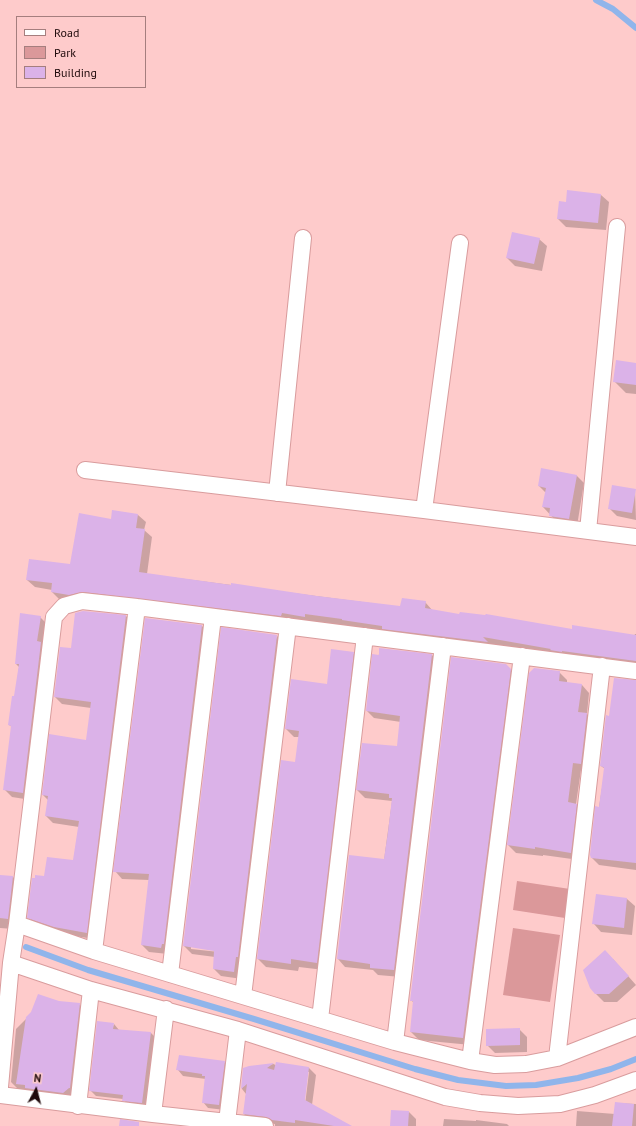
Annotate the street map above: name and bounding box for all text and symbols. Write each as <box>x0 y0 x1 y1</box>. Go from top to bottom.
legend <box>16 16 146 88</box>
text: Road <box>54 25 79 40</box>
text: Park <box>54 45 76 60</box>
text: Building <box>54 65 97 80</box>
north arrow <box>16 1070 56 1110</box>
text: N <box>33 1071 42 1085</box>

